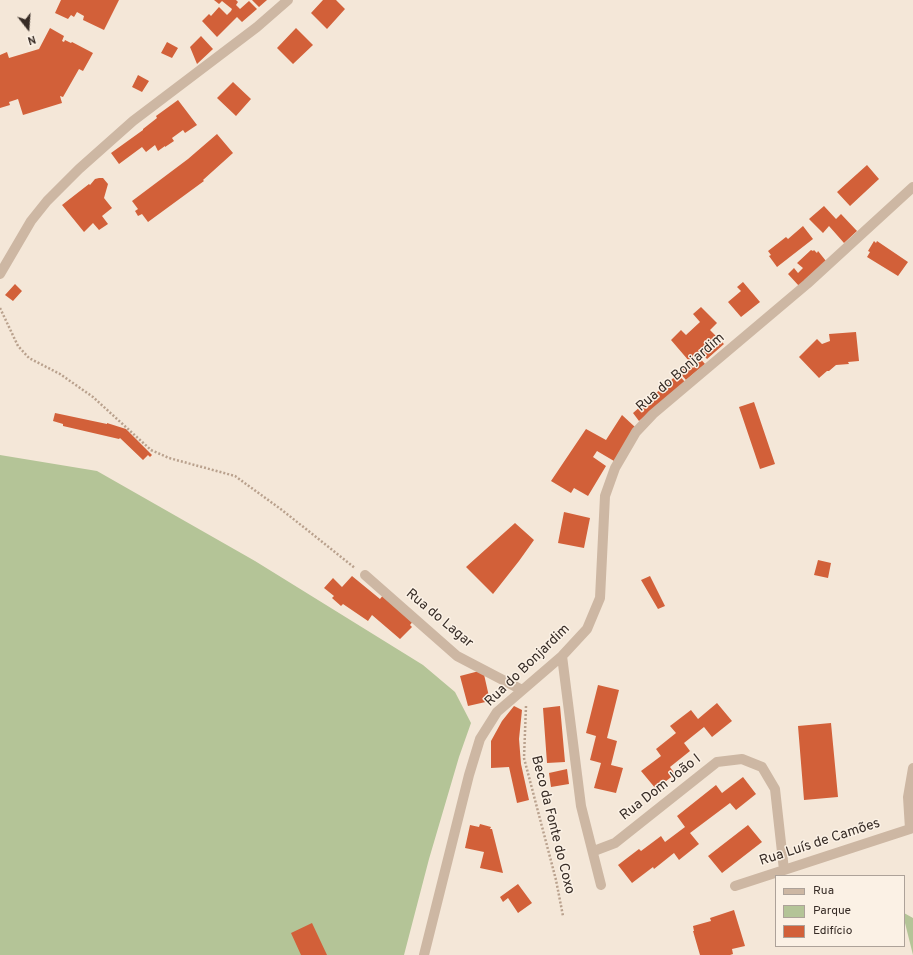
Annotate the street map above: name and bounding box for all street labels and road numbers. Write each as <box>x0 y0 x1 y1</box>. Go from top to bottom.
street label: Rua do Bonjardim <box>633 330 729 416</box>
street label: Rua do Lagar <box>402 586 476 652</box>
street label: Rua do Bonjardim <box>482 621 574 711</box>
street label: Rua Dom João I <box>617 751 705 825</box>
street label: Beco da Fonte do Coxo <box>527 754 577 896</box>
street label: Rua Luís de Camões <box>758 816 882 870</box>

